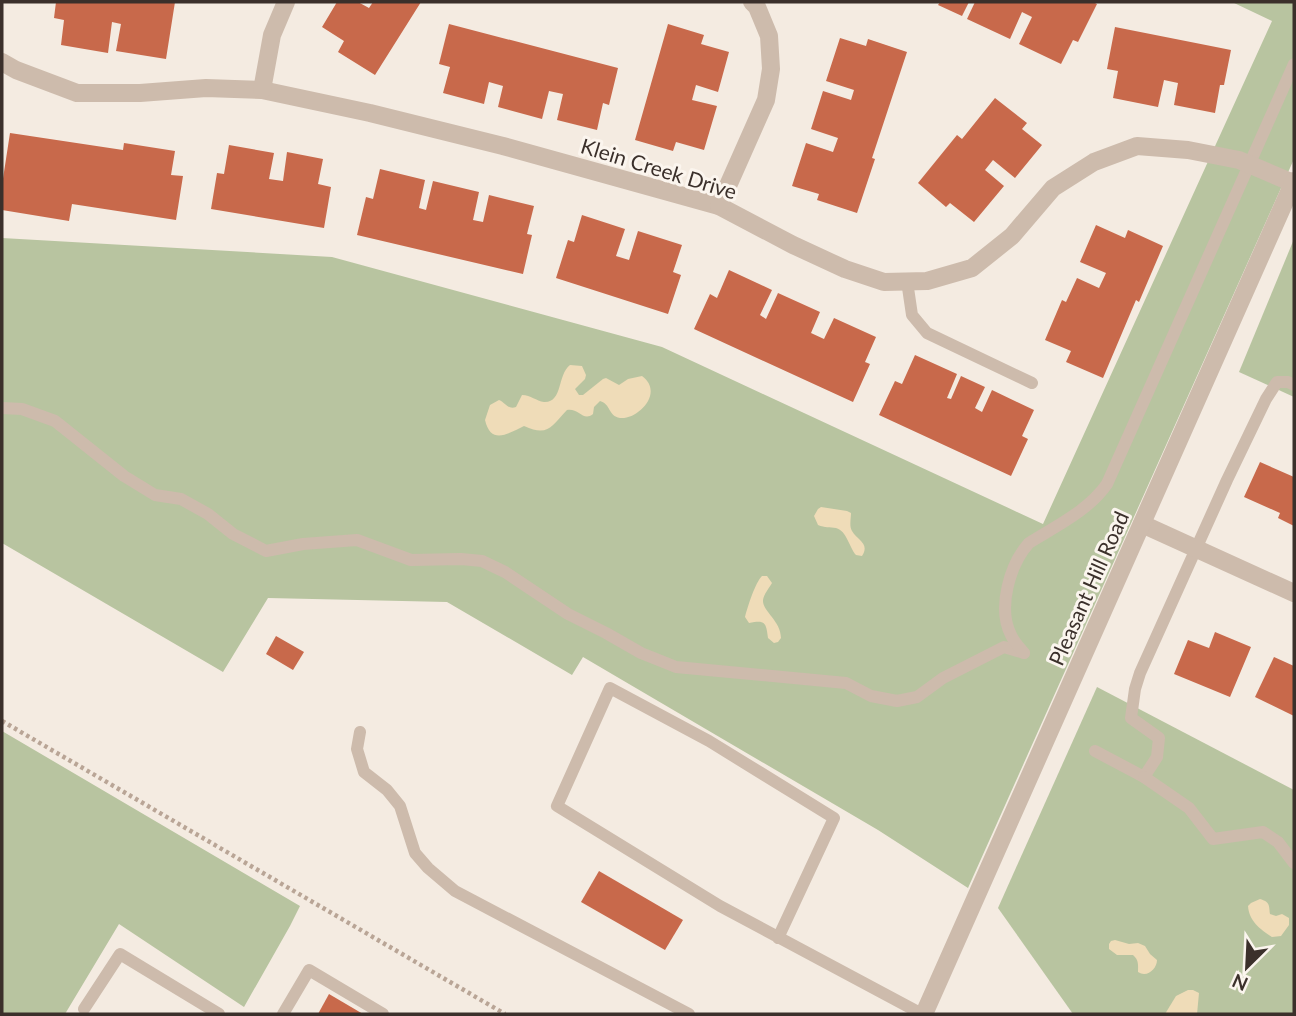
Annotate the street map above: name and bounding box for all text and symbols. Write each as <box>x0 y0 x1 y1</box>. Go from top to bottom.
street label: Klein Creek Drive <box>578 132 740 204</box>
street label: Pleasant Hill Road <box>1043 507 1133 669</box>
north arrow <box>1212 932 1282 1002</box>
text: N <box>1229 970 1251 996</box>

